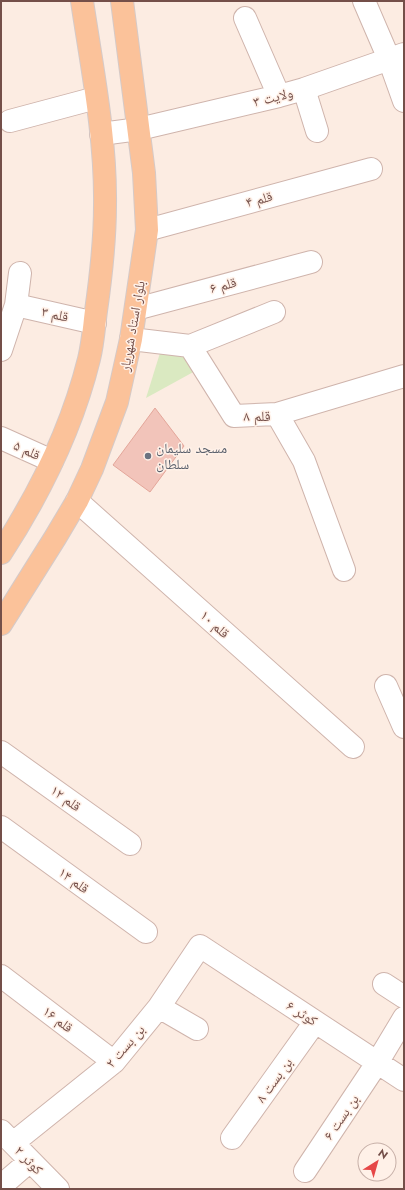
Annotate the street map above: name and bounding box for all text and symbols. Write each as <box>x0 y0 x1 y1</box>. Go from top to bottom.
street label: ولایت ۳ <box>251 82 295 112</box>
street label: قلم ۴ <box>243 186 275 212</box>
street label: قلم ۶ <box>207 272 239 298</box>
street label: بلوار استاد شهریار <box>114 279 150 374</box>
street label: قلم ۳ <box>39 301 71 327</box>
street label: قلم ۸ <box>243 406 271 426</box>
street label: قلم ۵ <box>10 435 44 465</box>
place label: مسجد سلیمان سلطان <box>156 438 227 474</box>
marker: مسجد سلیمان سلطان <box>143 451 153 461</box>
street label: قلم ۱۰ <box>196 605 234 643</box>
street label: قلم ۱۲ <box>47 780 86 816</box>
street label: قلم ۱۴ <box>55 862 94 898</box>
street label: کوثر ۶ <box>283 996 322 1031</box>
street label: قلم ۱۶ <box>39 1001 77 1037</box>
street label: بن بست ۲ <box>101 1020 149 1072</box>
street label: بن بست ۸ <box>251 1053 297 1107</box>
street label: بن بست ۶ <box>318 1090 364 1144</box>
street label: کوثر ۲ <box>10 1141 48 1179</box>
north arrow <box>357 1142 397 1182</box>
text: N <box>375 1145 391 1163</box>

